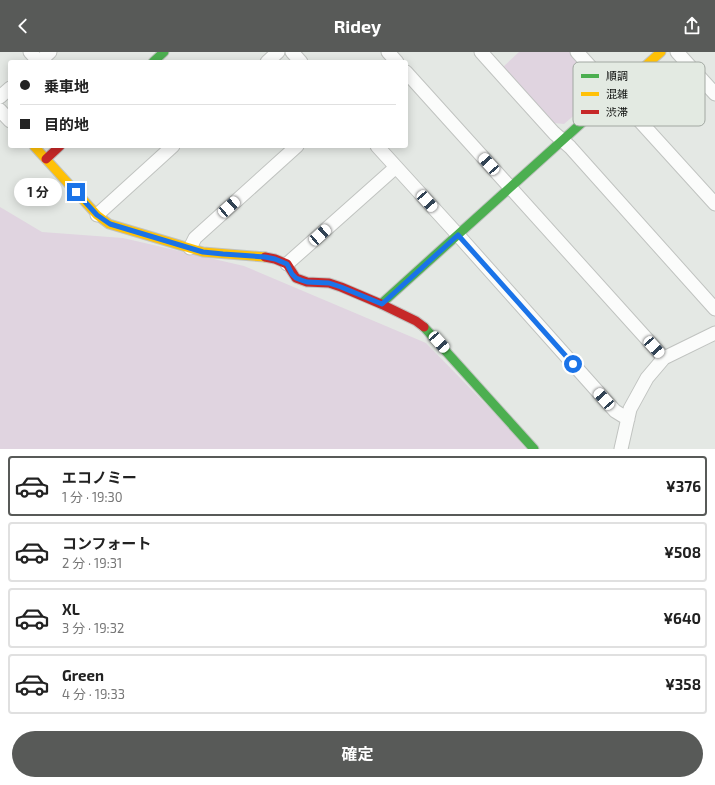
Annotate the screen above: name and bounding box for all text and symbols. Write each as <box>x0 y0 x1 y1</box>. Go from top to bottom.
icon: back <box>12 15 34 37</box>
text: Ridey <box>334 15 381 37</box>
icon: share <box>681 15 703 37</box>
legend <box>573 62 705 126</box>
text: 順調 <box>606 69 628 82</box>
text: 乗車地 <box>44 77 89 95</box>
text: 混雑 <box>606 87 628 100</box>
text: 渋滞 <box>606 105 628 118</box>
text: 目的地 <box>44 115 89 133</box>
car <box>477 151 501 177</box>
callout: 1 分 <box>14 178 62 206</box>
route end <box>67 183 85 201</box>
text: 1 分 <box>27 184 49 200</box>
car <box>415 188 439 214</box>
car <box>216 195 242 219</box>
car <box>307 223 333 247</box>
car <box>427 329 451 355</box>
car <box>642 334 666 360</box>
route start <box>564 355 582 373</box>
car <box>592 386 616 412</box>
icon: car <box>14 468 50 504</box>
text: エコノミー <box>62 468 137 486</box>
text: ¥376 <box>666 477 701 495</box>
text: 1 分 · 19:30 <box>62 489 123 505</box>
icon: car <box>14 534 50 570</box>
text: コンフォート <box>62 534 152 552</box>
text: ¥508 <box>664 543 701 561</box>
text: 2 分 · 19:31 <box>62 555 122 571</box>
icon: car <box>14 600 50 636</box>
text: XL <box>62 600 80 618</box>
text: ¥640 <box>663 609 701 627</box>
text: 3 分 · 19:32 <box>62 620 124 636</box>
icon: car <box>14 666 50 702</box>
text: Green <box>62 666 104 684</box>
text: ¥358 <box>665 675 701 693</box>
text: 4 分 · 19:33 <box>62 686 125 702</box>
button: 確定 <box>12 731 703 777</box>

